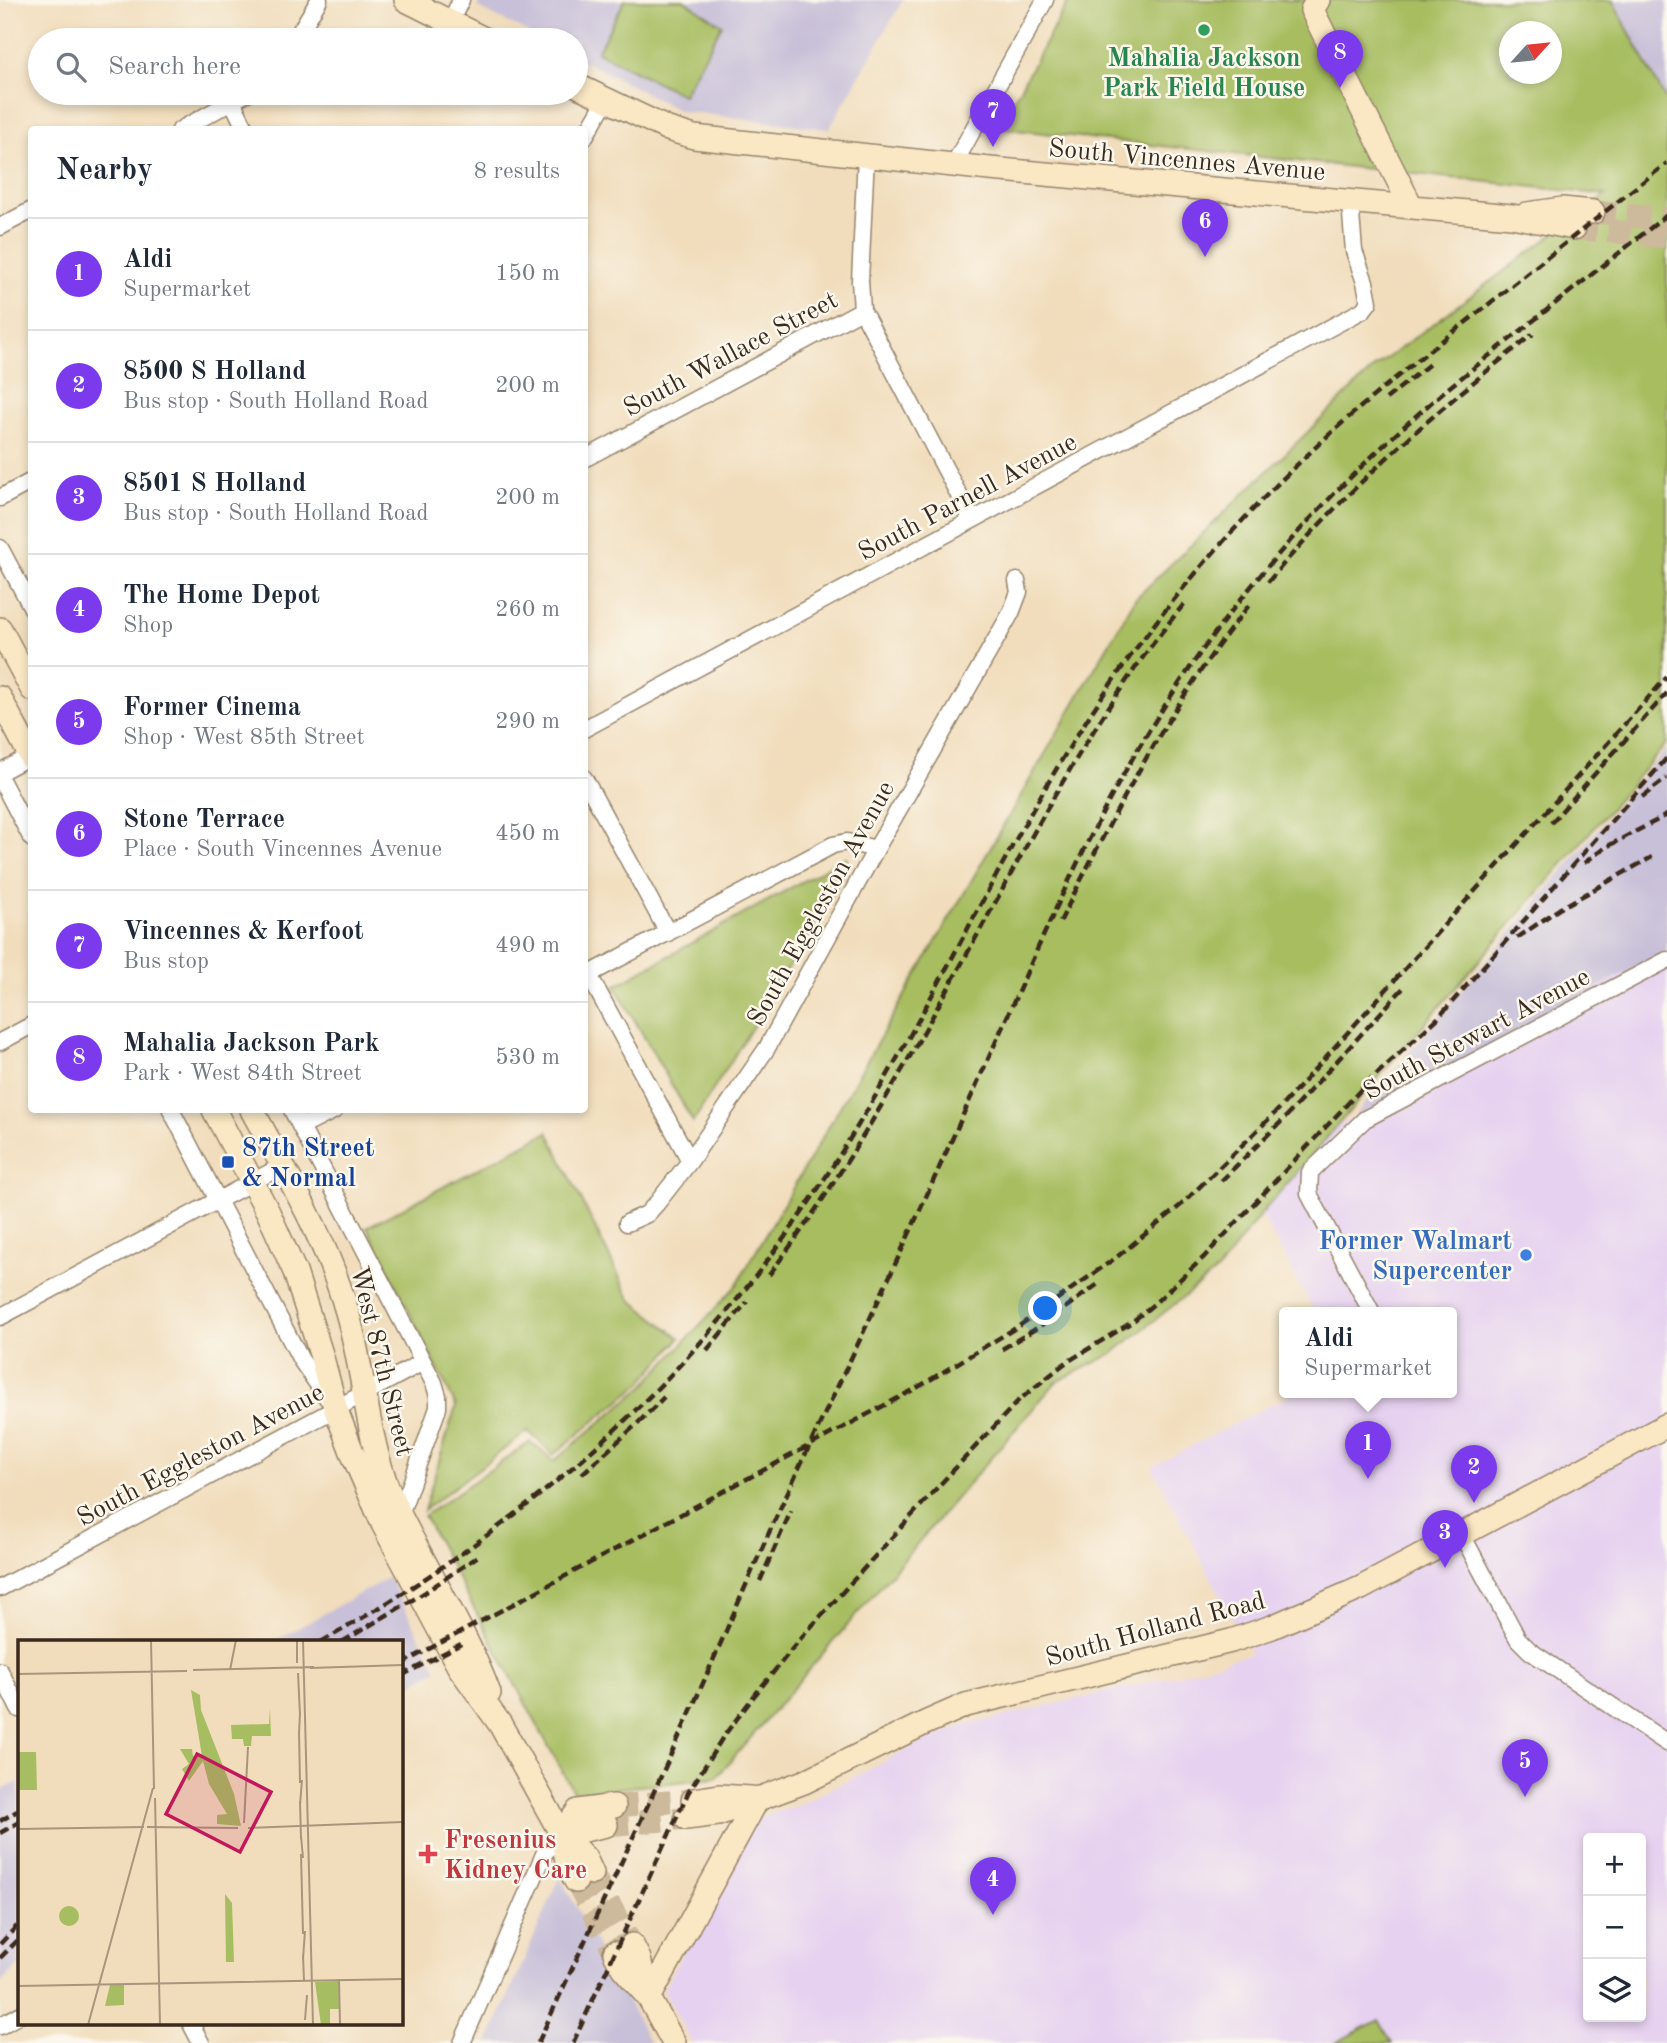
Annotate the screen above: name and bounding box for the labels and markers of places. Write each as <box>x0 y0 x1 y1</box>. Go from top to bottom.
marker: Mahalia Jackson Park Field House <box>1196 22 1212 38</box>
pin: 8 <box>1317 30 1363 88</box>
place label: Mahalia Jackson Park Field House <box>1103 46 1305 102</box>
pin: 7 <box>970 89 1016 147</box>
pin: 6 <box>1182 199 1228 257</box>
place label: 87th Street & Normal <box>242 1136 374 1192</box>
marker: 87th Street & Normal <box>220 1154 236 1170</box>
place label: Former Walmart Supercenter <box>1318 1229 1512 1285</box>
marker: Former Walmart Supercenter <box>1518 1247 1534 1263</box>
pin: 1 <box>1345 1421 1391 1479</box>
pin: 2 <box>1451 1445 1497 1503</box>
pin: 3 <box>1422 1510 1468 1568</box>
pin: 5 <box>1502 1739 1548 1797</box>
place label: Fresenius Kidney Care <box>444 1828 587 1884</box>
marker: Fresenius Kidney Care <box>418 1844 438 1864</box>
pin: 4 <box>970 1857 1016 1915</box>

